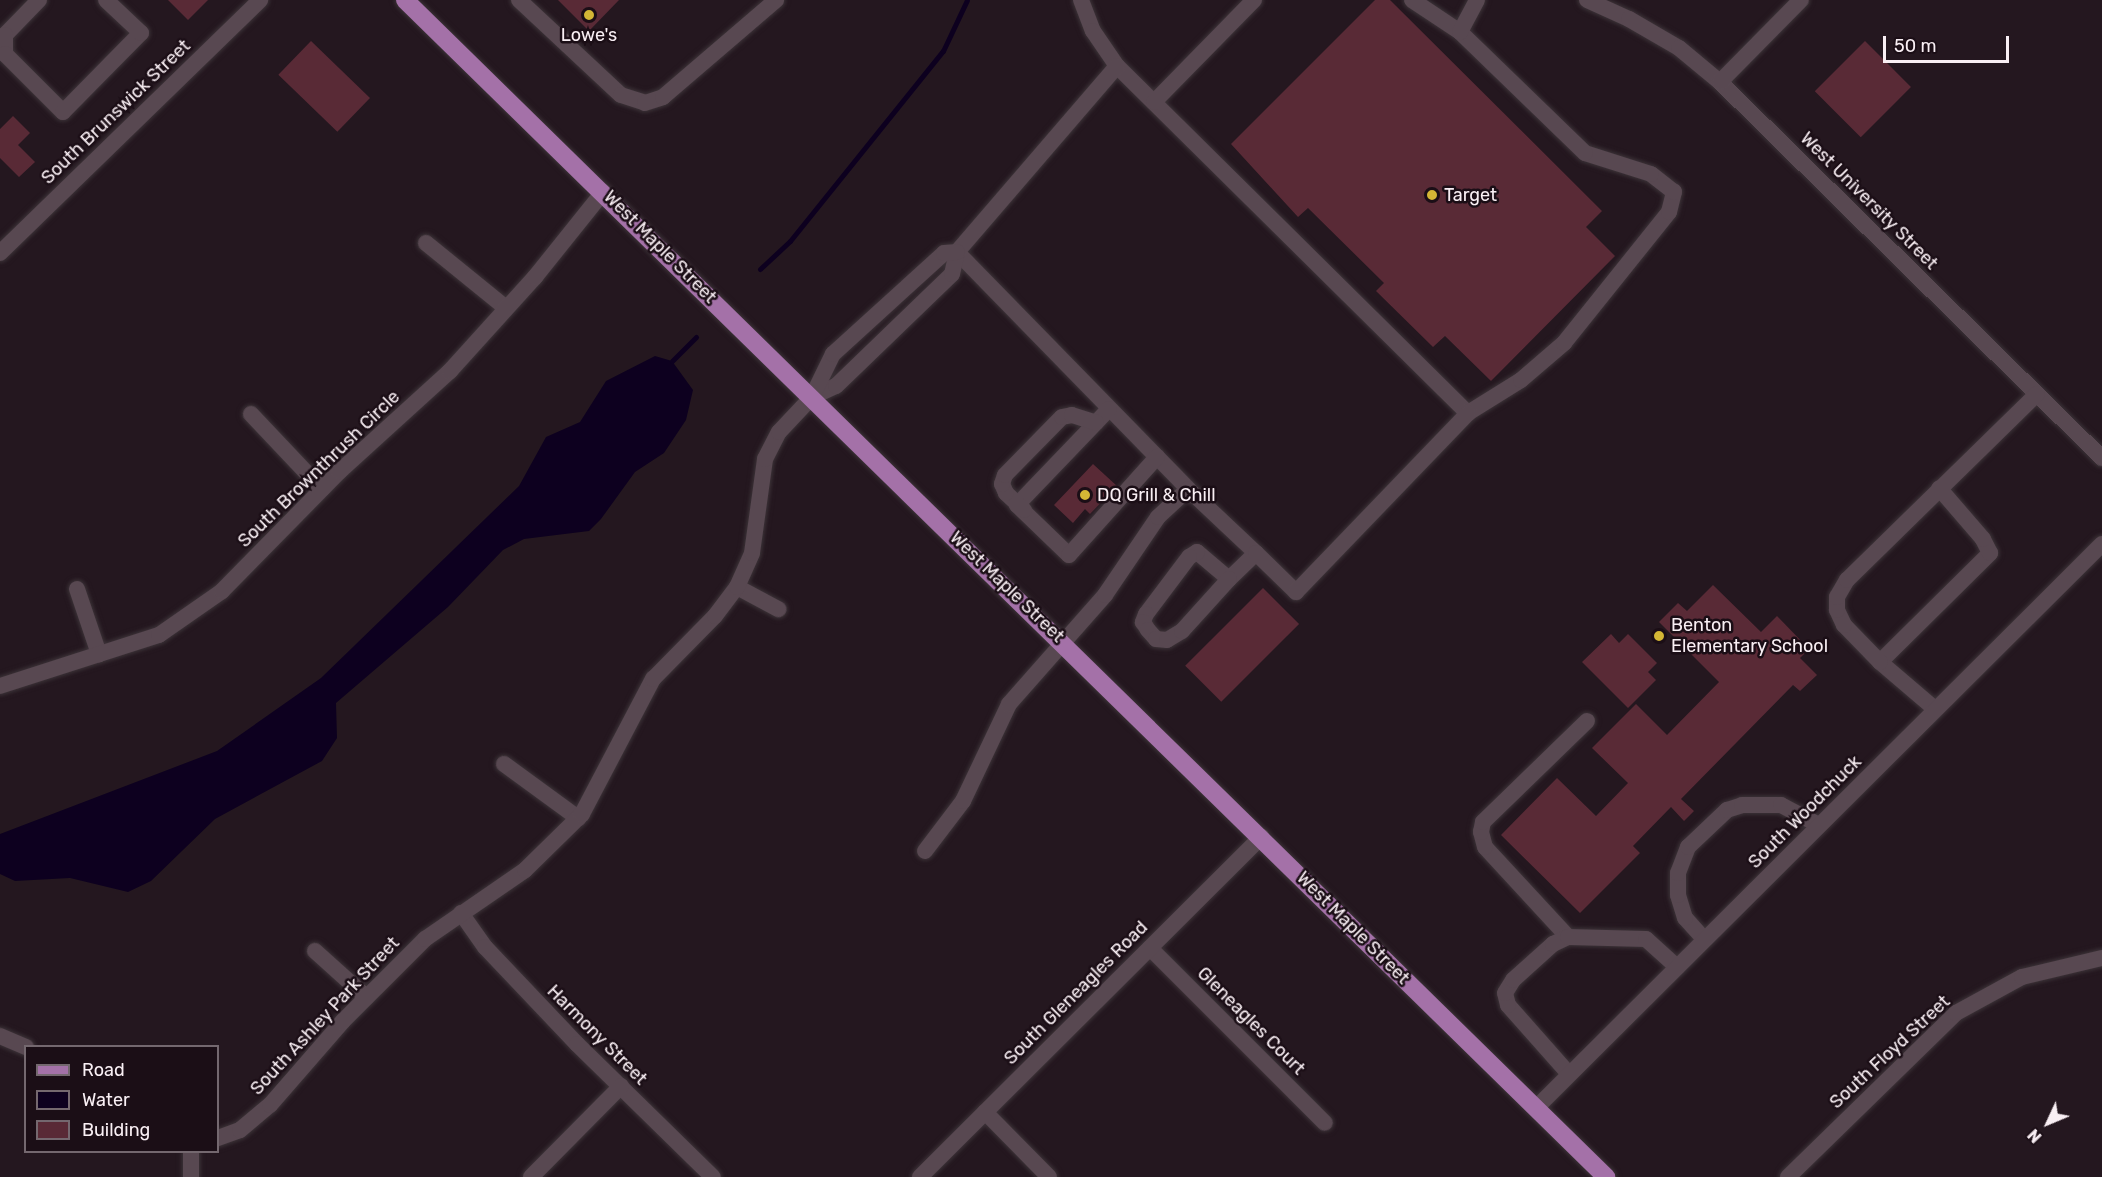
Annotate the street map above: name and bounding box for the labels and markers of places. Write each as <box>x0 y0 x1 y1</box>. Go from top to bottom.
marker: Lowe's <box>582 8 596 22</box>
place label: Lowe's <box>561 24 617 46</box>
place label: Target <box>1444 184 1497 206</box>
marker: Target <box>1425 188 1439 202</box>
place label: DQ Grill & Chill <box>1097 484 1216 506</box>
marker: DQ Grill & Chill <box>1078 488 1092 502</box>
place label: Benton Elementary School <box>1671 615 1829 658</box>
marker: Benton Elementary School <box>1652 629 1666 643</box>

